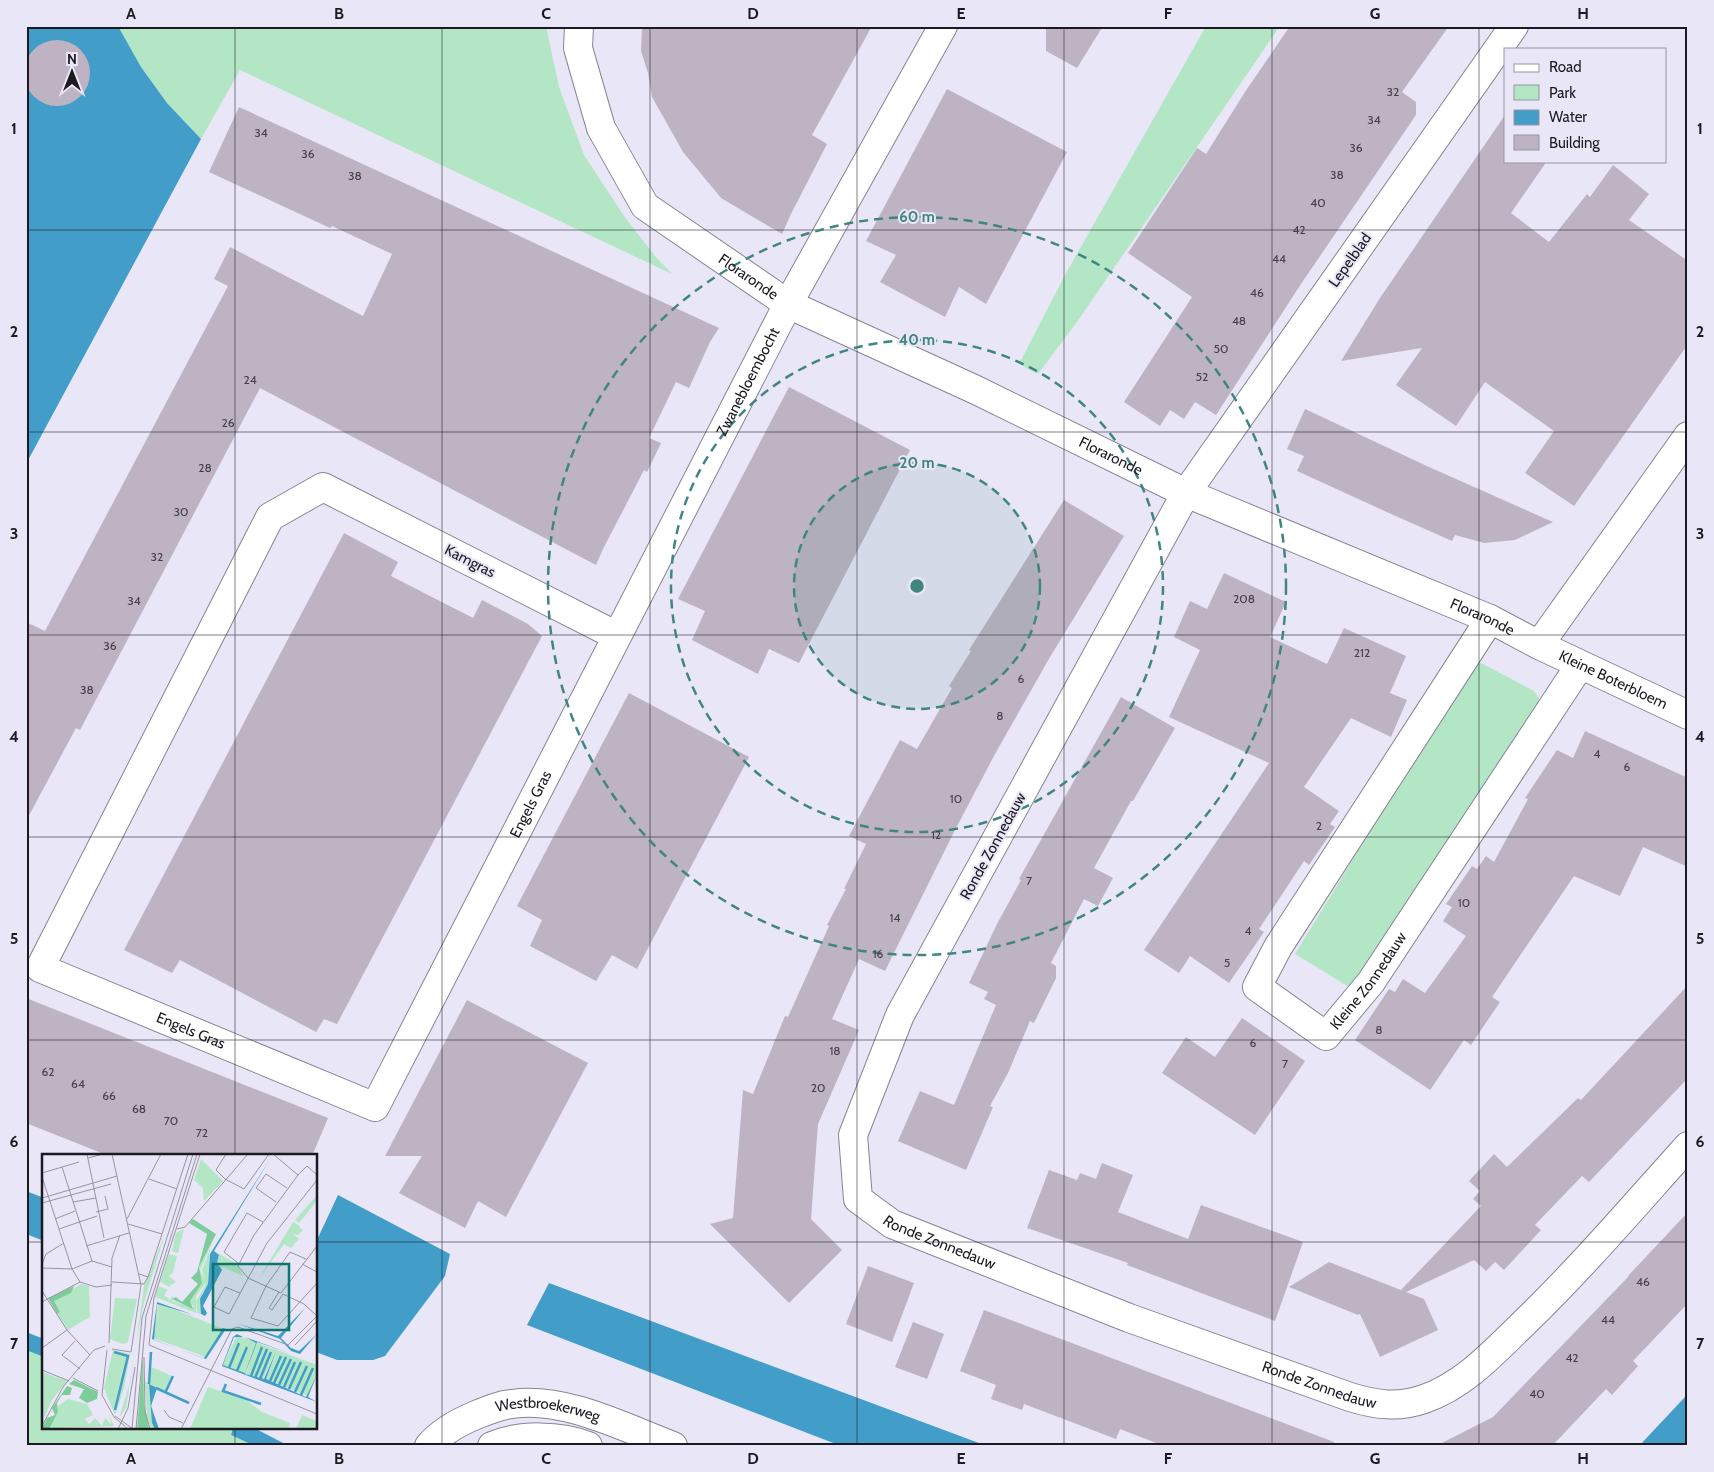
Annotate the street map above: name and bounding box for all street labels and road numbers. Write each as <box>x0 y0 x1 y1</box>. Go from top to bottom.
street label: Lepelblad <box>1325 229 1375 291</box>
street label: Floraronde <box>715 250 782 304</box>
street label: Zwanebloembocht <box>713 325 783 439</box>
street label: Floraronde <box>1076 433 1146 479</box>
street label: Kamgras <box>442 541 498 581</box>
street label: Floraronde <box>1448 595 1518 639</box>
street label: Kleine Boterbloem <box>1556 647 1670 713</box>
street label: Engels Gras <box>506 768 555 841</box>
street label: Ronde Zonnedauw <box>956 789 1030 903</box>
street label: Kleine Zonnedauw <box>1326 929 1410 1033</box>
street label: Engels Gras <box>154 1008 228 1053</box>
street label: Ronde Zonnedauw <box>879 1211 998 1273</box>
street label: Ronde Zonnedauw <box>1260 1357 1378 1412</box>
street label: Westbroekerweg <box>494 1394 603 1426</box>

